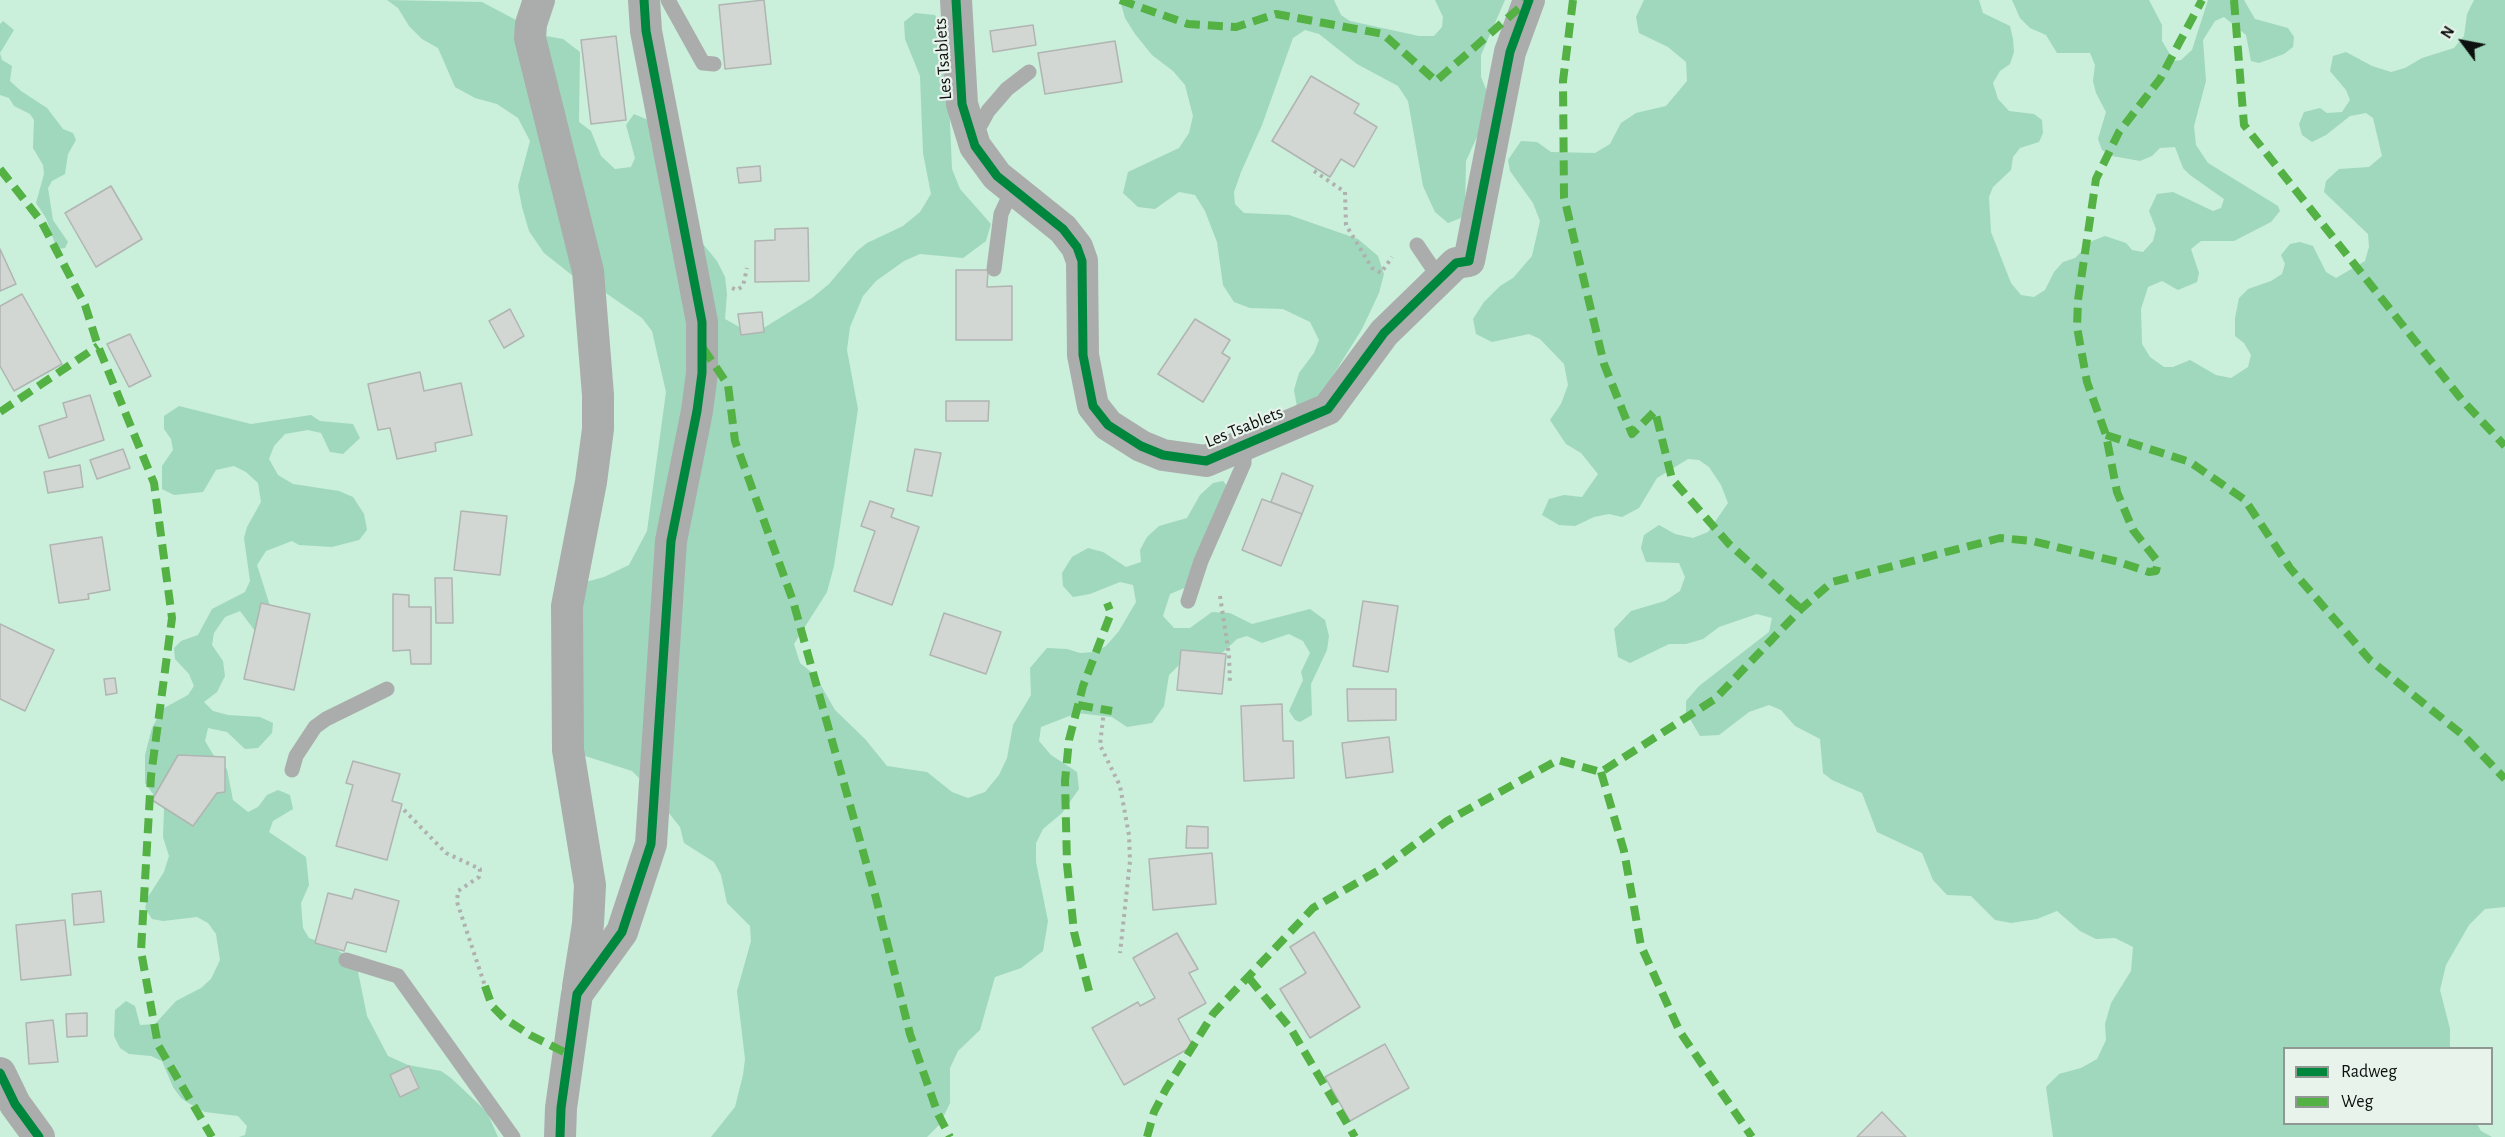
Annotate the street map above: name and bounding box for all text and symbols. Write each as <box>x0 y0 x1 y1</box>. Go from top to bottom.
north arrow <box>2433 12 2493 72</box>
street label: Les Tsablets <box>929 17 957 101</box>
text: N <box>2438 24 2457 41</box>
street label: Les Tsablets <box>1202 402 1286 452</box>
legend <box>2283 1047 2493 1125</box>
text: Radweg <box>2341 1063 2397 1081</box>
text: Weg <box>2341 1093 2373 1111</box>

